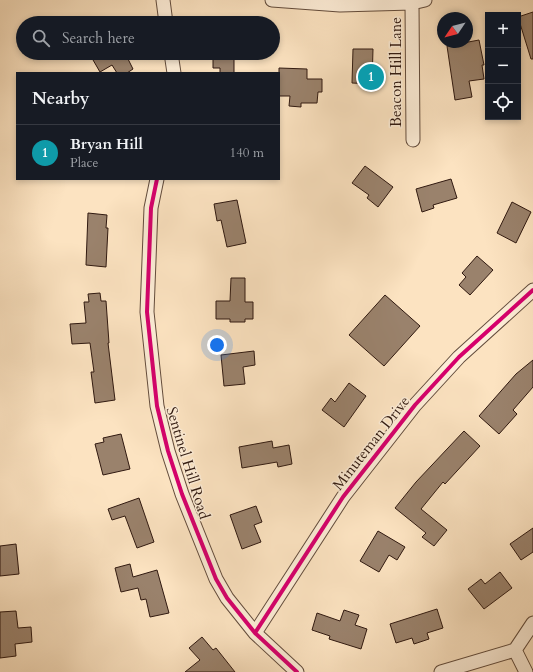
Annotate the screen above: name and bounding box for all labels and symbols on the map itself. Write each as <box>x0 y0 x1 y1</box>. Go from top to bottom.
north arrow <box>437 12 473 48</box>
street label: Beacon Hill Lane <box>386 17 406 127</box>
pin: 1 <box>358 62 384 92</box>
your location <box>207 335 227 355</box>
street label: Minuteman Drive <box>328 392 414 494</box>
street label: Sentinel Hill Road <box>161 404 215 522</box>

